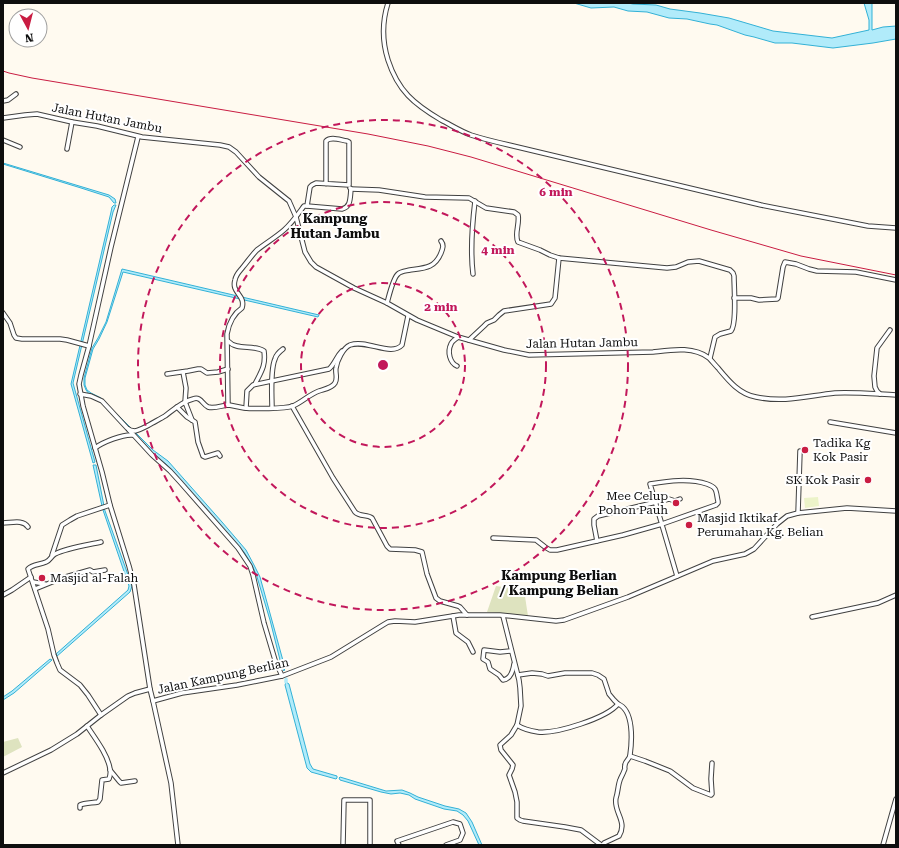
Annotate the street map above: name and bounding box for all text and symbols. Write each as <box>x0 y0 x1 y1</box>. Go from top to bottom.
north arrow <box>8 8 48 48</box>
text: N <box>24 30 34 44</box>
street label: Jalan Hutan Jambu <box>51 100 164 136</box>
text: 6 min <box>539 185 573 199</box>
district label: Kampung Hutan Jambu <box>290 211 380 241</box>
text: 4 min <box>481 243 515 257</box>
text: 2 min <box>424 300 458 314</box>
street label: Jalan Hutan Jambu <box>526 335 639 351</box>
centre of rings <box>376 358 390 372</box>
place label: Tadika Kg Kok Pasir <box>813 436 871 464</box>
marker: Tadika Kg Kok Pasir <box>800 445 810 455</box>
place label: SK Kok Pasir <box>786 473 860 487</box>
marker: SK Kok Pasir <box>863 475 873 485</box>
place label: Mee Celup Pohon Pauh <box>598 489 668 517</box>
marker: Mee Celup Pohon Pauh <box>671 498 681 508</box>
place label: Masjid Iktikaf Perumahan Kg. Belian <box>697 511 824 539</box>
marker: Masjid Iktikaf Perumahan Kg. Belian <box>684 520 694 530</box>
district label: Kampung Berlian / Kampung Belian <box>498 568 619 598</box>
place label: Masjid al-Falah <box>50 571 138 585</box>
marker: Masjid al-Falah <box>37 573 47 583</box>
street label: Jalan Kampung Berlian <box>156 655 290 697</box>

